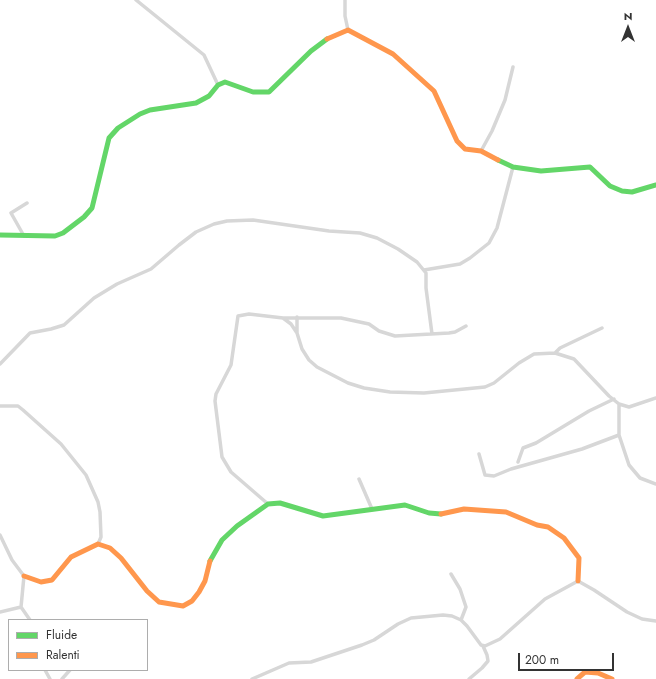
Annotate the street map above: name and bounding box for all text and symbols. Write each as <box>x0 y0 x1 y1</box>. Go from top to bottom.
north arrow <box>608 8 648 48</box>
text: N <box>624 8 632 24</box>
legend <box>8 619 148 671</box>
text: Fluide <box>46 626 77 644</box>
scale bar <box>520 645 616 671</box>
text: Ralenti <box>46 646 80 664</box>
text: 200 m <box>525 651 559 669</box>

